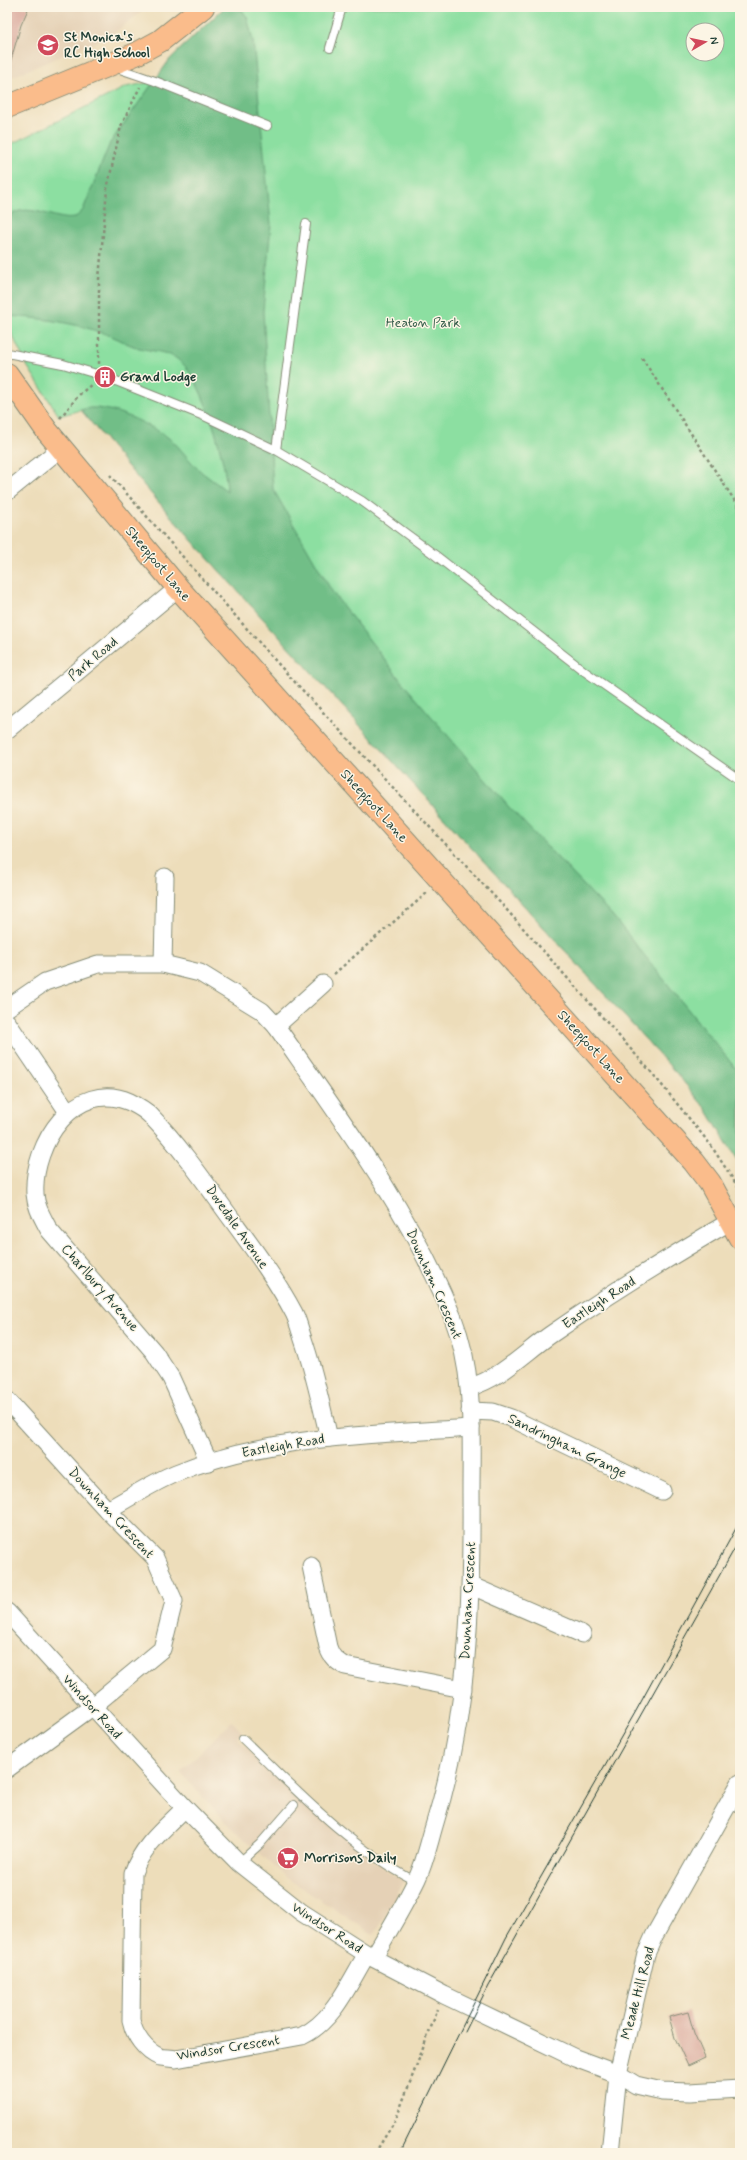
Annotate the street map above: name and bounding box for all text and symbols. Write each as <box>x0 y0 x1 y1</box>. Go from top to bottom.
north arrow <box>685 22 725 62</box>
place label: St Monica's RC High School <box>64 28 150 63</box>
school or university icon: St Monica's RC High School <box>35 32 61 58</box>
text: N <box>706 36 721 45</box>
park label: Heaton Park <box>386 314 460 332</box>
building icon: Grand Lodge <box>92 364 118 390</box>
place label: Grand Lodge <box>120 368 196 387</box>
street label: Sheepfoot Lane <box>120 523 195 607</box>
street label: Park Road <box>64 633 122 685</box>
street label: Sheepfoot Lane <box>335 765 412 848</box>
street label: Sheepfoot Lane <box>552 1006 629 1089</box>
street label: Dovedale Avenue <box>201 1182 273 1273</box>
street label: Downham Crescent <box>402 1226 466 1342</box>
street label: Charlbury Avenue <box>57 1241 143 1336</box>
street label: Eastleigh Road <box>559 1273 639 1333</box>
street label: Sandringham Grange <box>504 1409 629 1483</box>
street label: Eastleigh Road <box>240 1430 326 1462</box>
street label: Downham Crescent <box>64 1464 158 1562</box>
street label: Downham Crescent <box>456 1541 480 1661</box>
street label: Windsor Road <box>58 1671 126 1743</box>
supermarket icon: Morrisons Daily <box>275 1845 301 1871</box>
place label: Morrisons Daily <box>304 1849 397 1867</box>
street label: Windsor Road <box>288 1898 366 1958</box>
street label: Meade Hill Road <box>617 1945 659 2041</box>
street label: Windsor Crescent <box>175 2031 281 2065</box>

